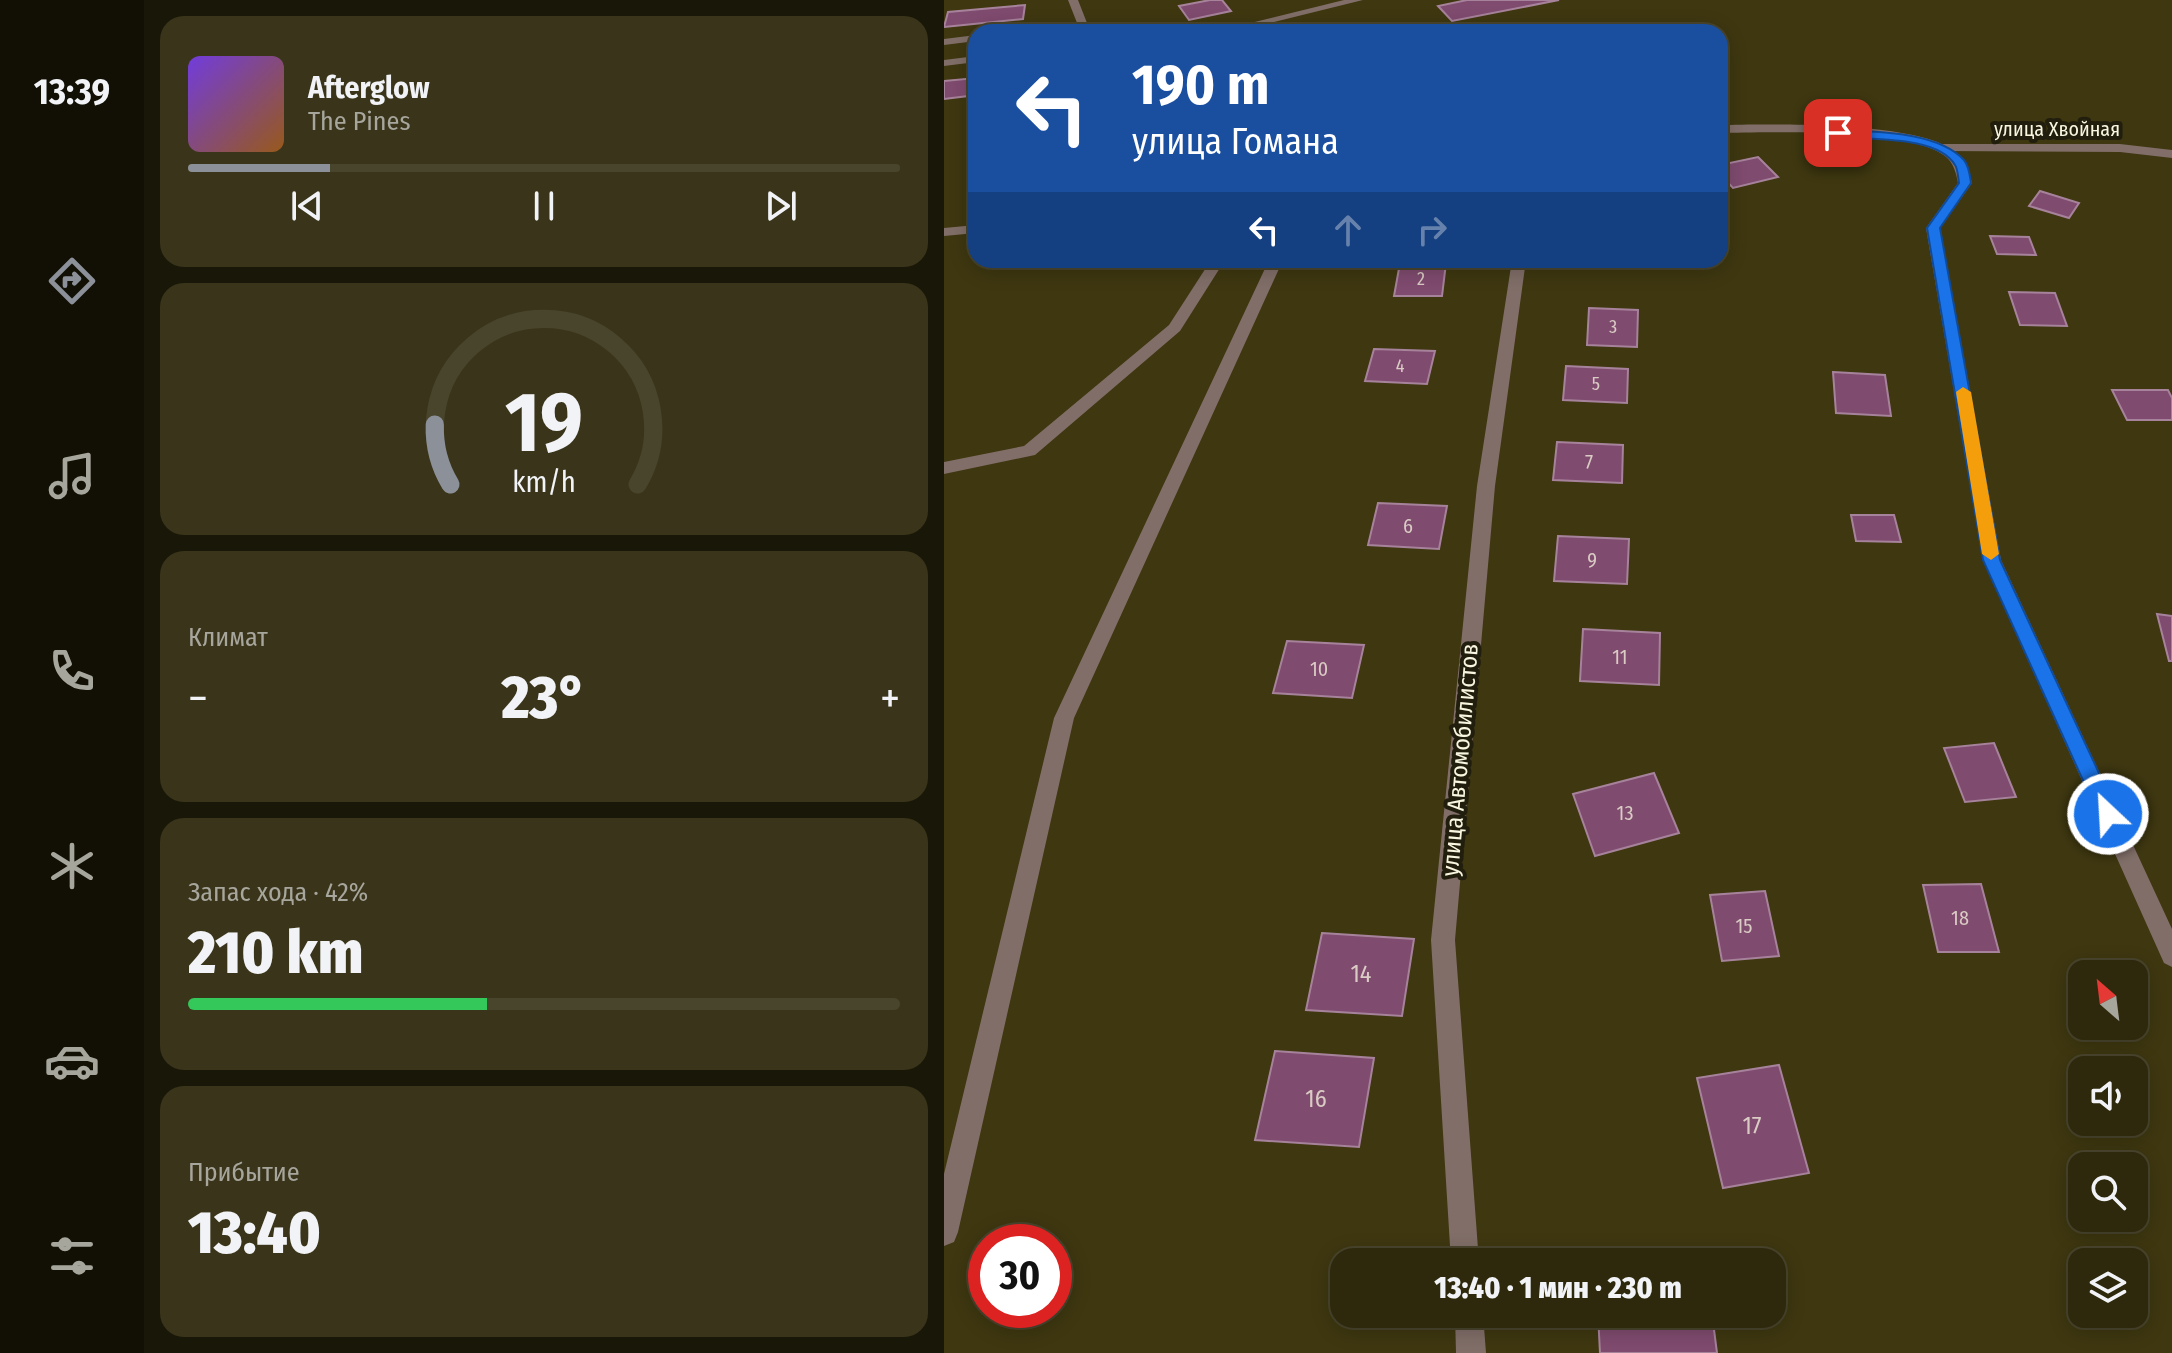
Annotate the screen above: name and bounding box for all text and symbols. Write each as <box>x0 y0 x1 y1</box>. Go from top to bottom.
text: 190 m <box>1132 52 1270 119</box>
icon: left <box>1000 56 1104 160</box>
text: 13:39 <box>34 70 110 114</box>
text: Afterglow <box>308 70 430 106</box>
pin <box>1804 99 1872 167</box>
text: The Pines <box>308 106 411 137</box>
icon: arrive <box>1816 111 1860 155</box>
street label: улица Хвойная <box>1994 117 2120 141</box>
text: улица Гомана <box>1132 120 1339 164</box>
icon: previous <box>285 184 329 228</box>
icon: pause <box>522 184 566 228</box>
icon: next <box>759 184 803 228</box>
icon: left <box>1242 208 1286 252</box>
icon: ahead <box>1326 208 1370 252</box>
icon: right <box>1410 208 1454 252</box>
icon: directions <box>44 253 100 309</box>
house number: 2 <box>1417 268 1425 290</box>
house number: 3 <box>1609 316 1617 338</box>
house number: 4 <box>1396 355 1405 377</box>
text: 19 <box>505 373 583 473</box>
house number: 5 <box>1592 373 1600 395</box>
icon: music <box>44 448 100 504</box>
house number: 7 <box>1585 450 1593 474</box>
text: km/h <box>512 465 576 500</box>
house number: 6 <box>1403 514 1413 538</box>
house number: 9 <box>1587 548 1597 572</box>
text: Климат <box>188 622 268 653</box>
street label: улица Автомобилистов <box>1436 642 1484 878</box>
icon: phone <box>44 643 100 699</box>
house number: 11 <box>1612 645 1628 669</box>
house number: 10 <box>1310 657 1328 681</box>
text: 23° <box>501 662 586 734</box>
text: − <box>188 672 208 725</box>
text: + <box>880 672 900 725</box>
position arrow <box>2066 772 2150 856</box>
house number: 13 <box>1617 801 1633 825</box>
icon: climate <box>44 838 100 894</box>
text: Запас хода · 42% <box>188 877 368 908</box>
house number: 18 <box>1951 906 1969 930</box>
house number: 15 <box>1736 914 1752 938</box>
text: 210 km <box>188 917 363 989</box>
house number: 14 <box>1351 960 1371 988</box>
north arrow <box>2068 960 2148 1040</box>
map controls <box>2068 960 2148 1328</box>
icon: car <box>44 1033 100 1089</box>
button: sound <box>2068 1056 2148 1136</box>
house number: 16 <box>1305 1085 1327 1113</box>
house number: 17 <box>1742 1112 1762 1140</box>
button: search <box>2068 1152 2148 1232</box>
text: Прибытие <box>188 1157 300 1188</box>
text: 13:40 <box>188 1197 321 1269</box>
speed limit sign: 30 <box>968 1224 1072 1328</box>
icon: filters <box>44 1228 100 1284</box>
button: layers <box>2068 1248 2148 1328</box>
text: 13:40 · 1 мин · 230 m <box>1434 1270 1682 1306</box>

